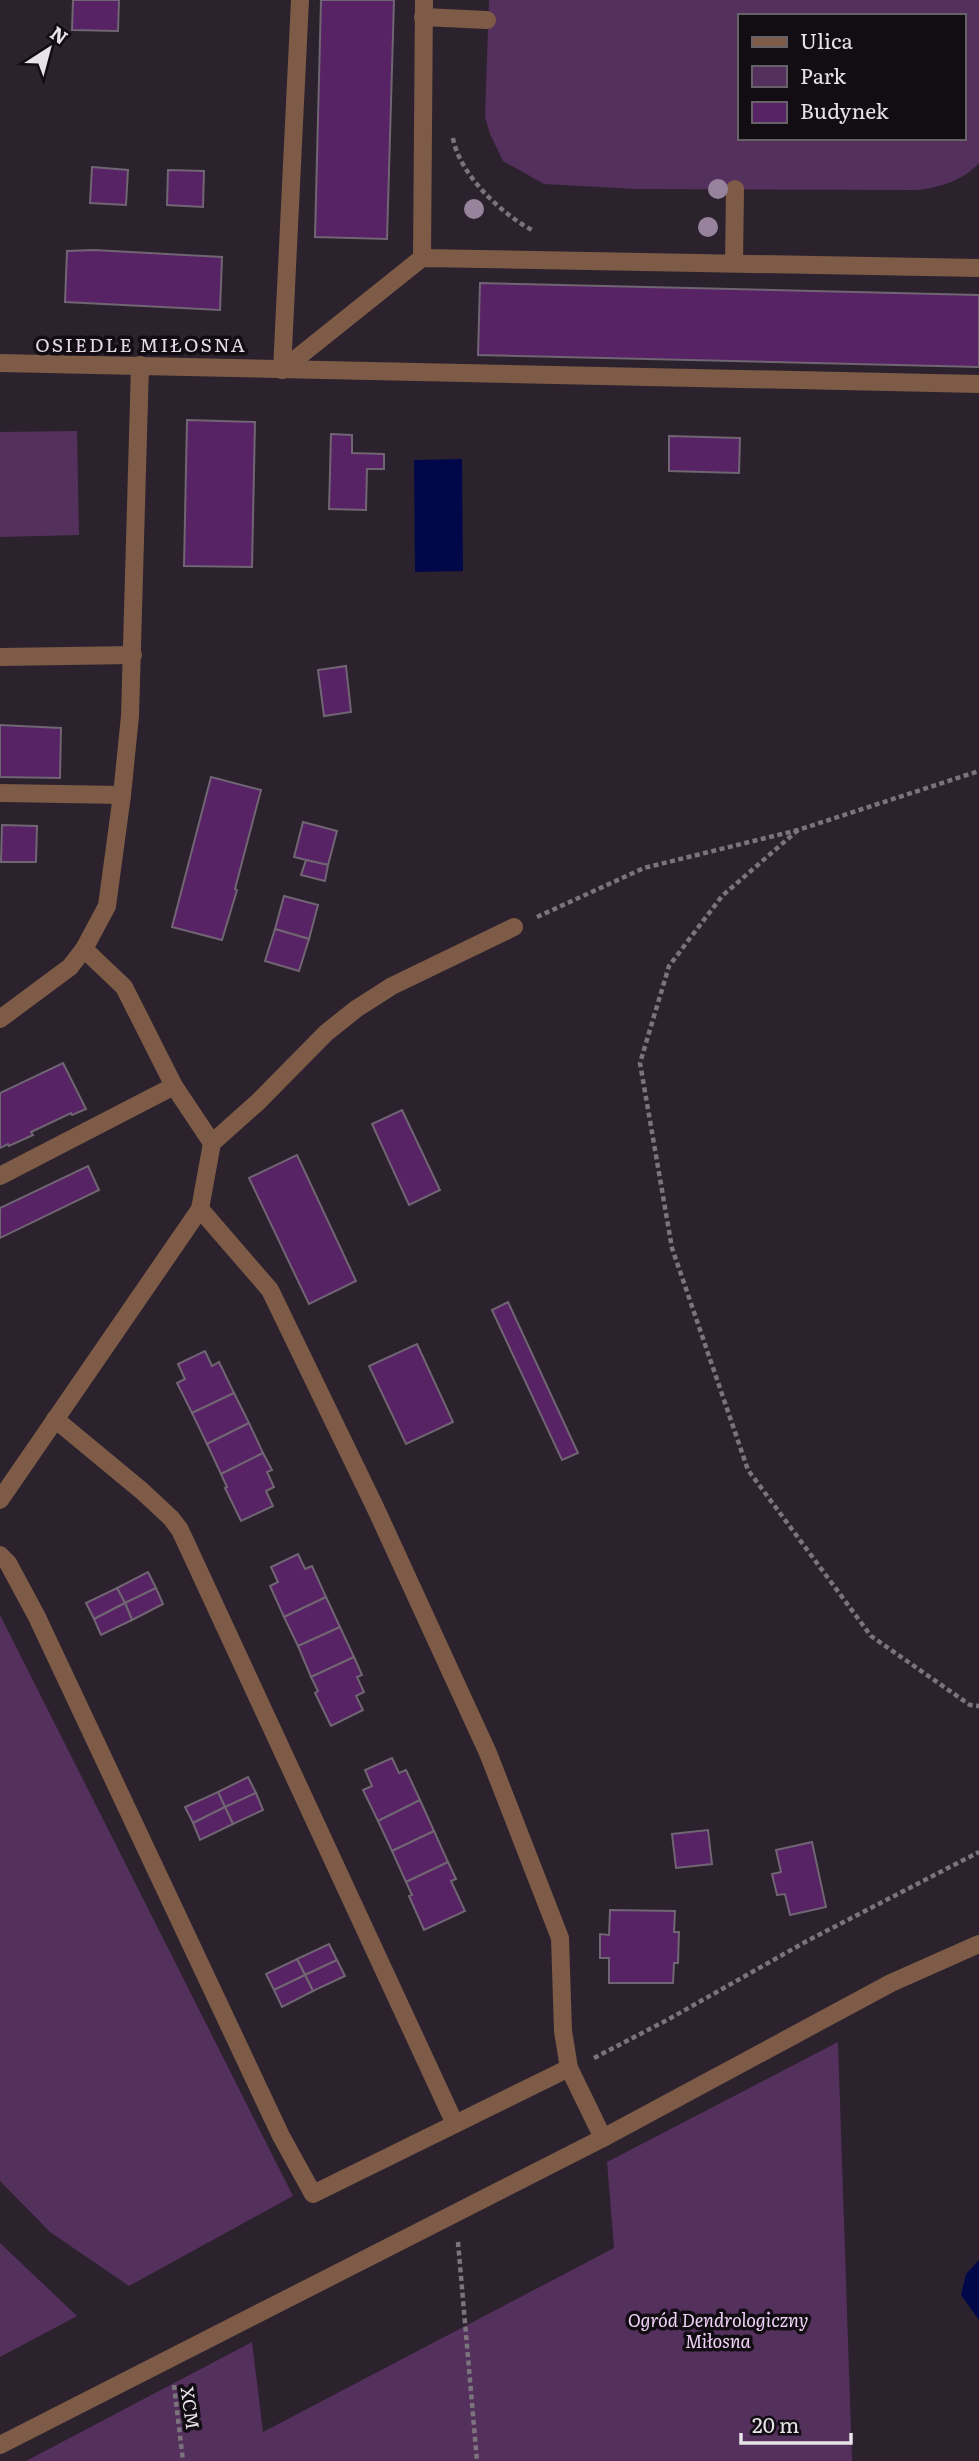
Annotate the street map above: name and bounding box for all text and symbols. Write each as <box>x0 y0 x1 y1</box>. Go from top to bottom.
north arrow <box>14 14 84 84</box>
legend <box>738 14 965 140</box>
text: N <box>45 18 74 50</box>
text: Ulica <box>800 24 854 55</box>
text: Park <box>800 59 846 90</box>
text: Budynek <box>800 94 889 125</box>
district label: OSIEDLE MIŁOSNA <box>35 330 247 358</box>
park label: Ogród Dendrologiczny Miłosna <box>628 2306 808 2354</box>
street label: XCM <box>175 2385 207 2431</box>
scale bar <box>741 2402 851 2446</box>
text: 20 m <box>752 2408 799 2439</box>

